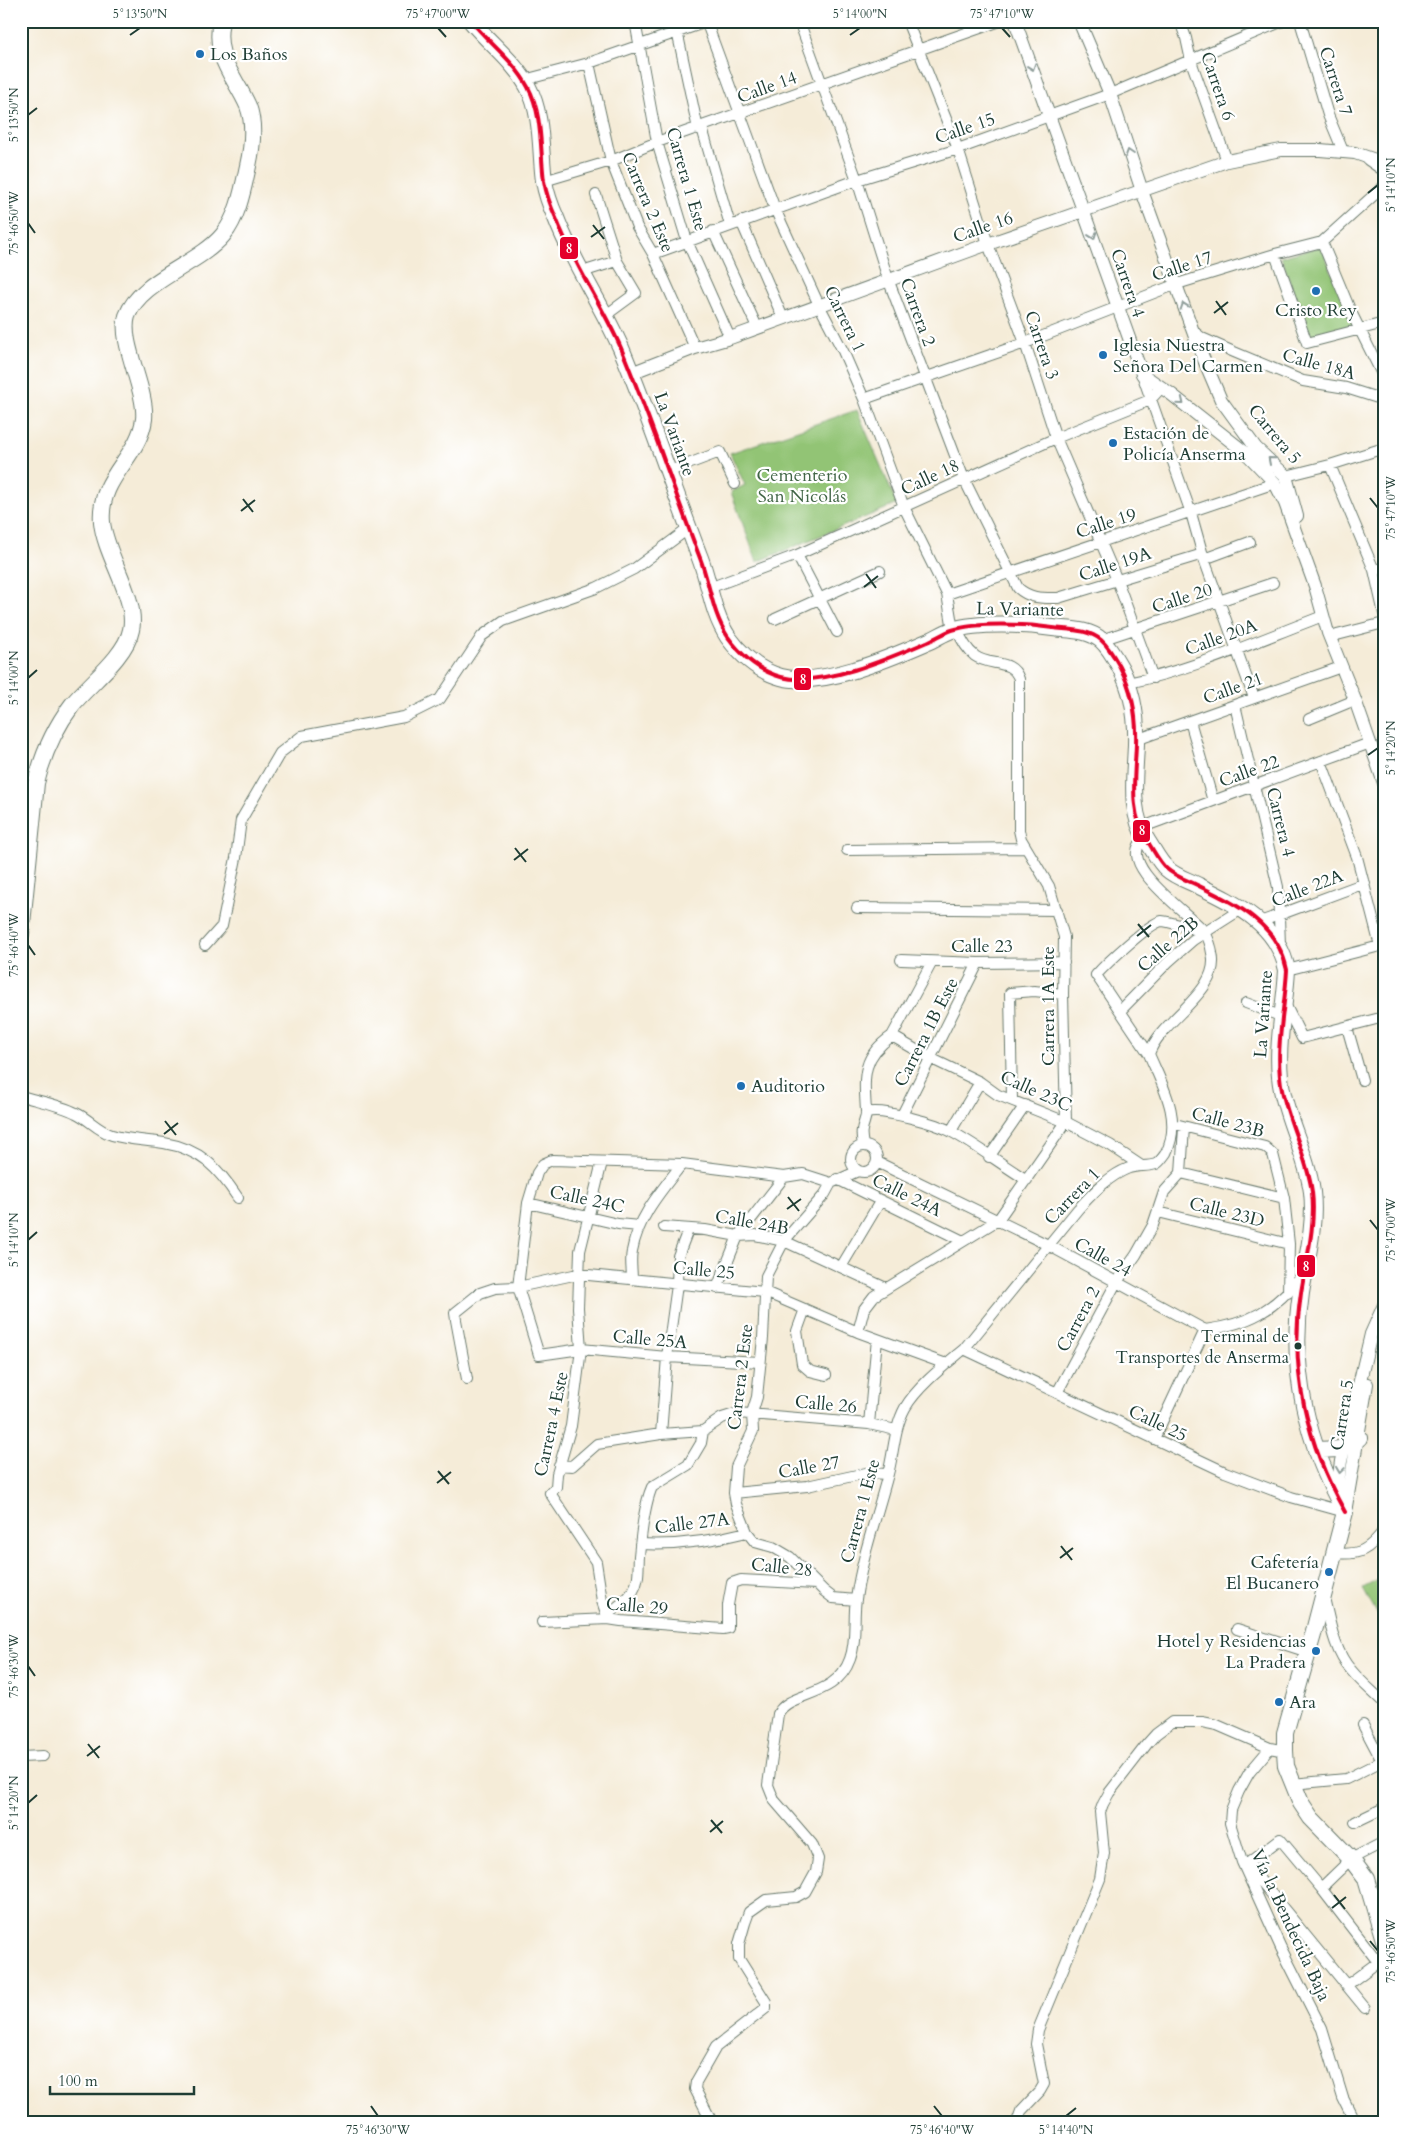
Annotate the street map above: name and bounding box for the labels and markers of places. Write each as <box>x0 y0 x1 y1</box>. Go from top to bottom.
place label: Los Baños <box>210 42 287 67</box>
marker: Los Baños <box>194 48 206 60</box>
marker: Cristo Rey <box>1310 285 1322 297</box>
place label: Cristo Rey <box>1275 298 1357 323</box>
place label: Iglesia Nuestra Señora Del Carmen <box>1113 333 1264 379</box>
marker: Iglesia Nuestra Señora Del Carmen <box>1097 349 1109 361</box>
place label: Estación de Policía Anserma <box>1123 421 1246 467</box>
marker: Estación de Policía Anserma <box>1107 437 1119 449</box>
place label: Auditorio <box>751 1074 825 1099</box>
marker: Auditorio <box>735 1080 747 1092</box>
place label: Terminal de Transportes de Anserma <box>1115 1325 1290 1369</box>
marker: Terminal de Transportes de Anserma <box>1293 1341 1303 1351</box>
place label: Cafetería El Bucanero <box>1226 1550 1319 1596</box>
marker: Cafetería El Bucanero <box>1323 1566 1335 1578</box>
place label: Hotel y Residencias La Pradera <box>1157 1629 1306 1675</box>
marker: Hotel y Residencias La Pradera <box>1310 1645 1322 1657</box>
place label: Ara <box>1289 1690 1316 1715</box>
marker: Ara <box>1273 1696 1285 1708</box>

